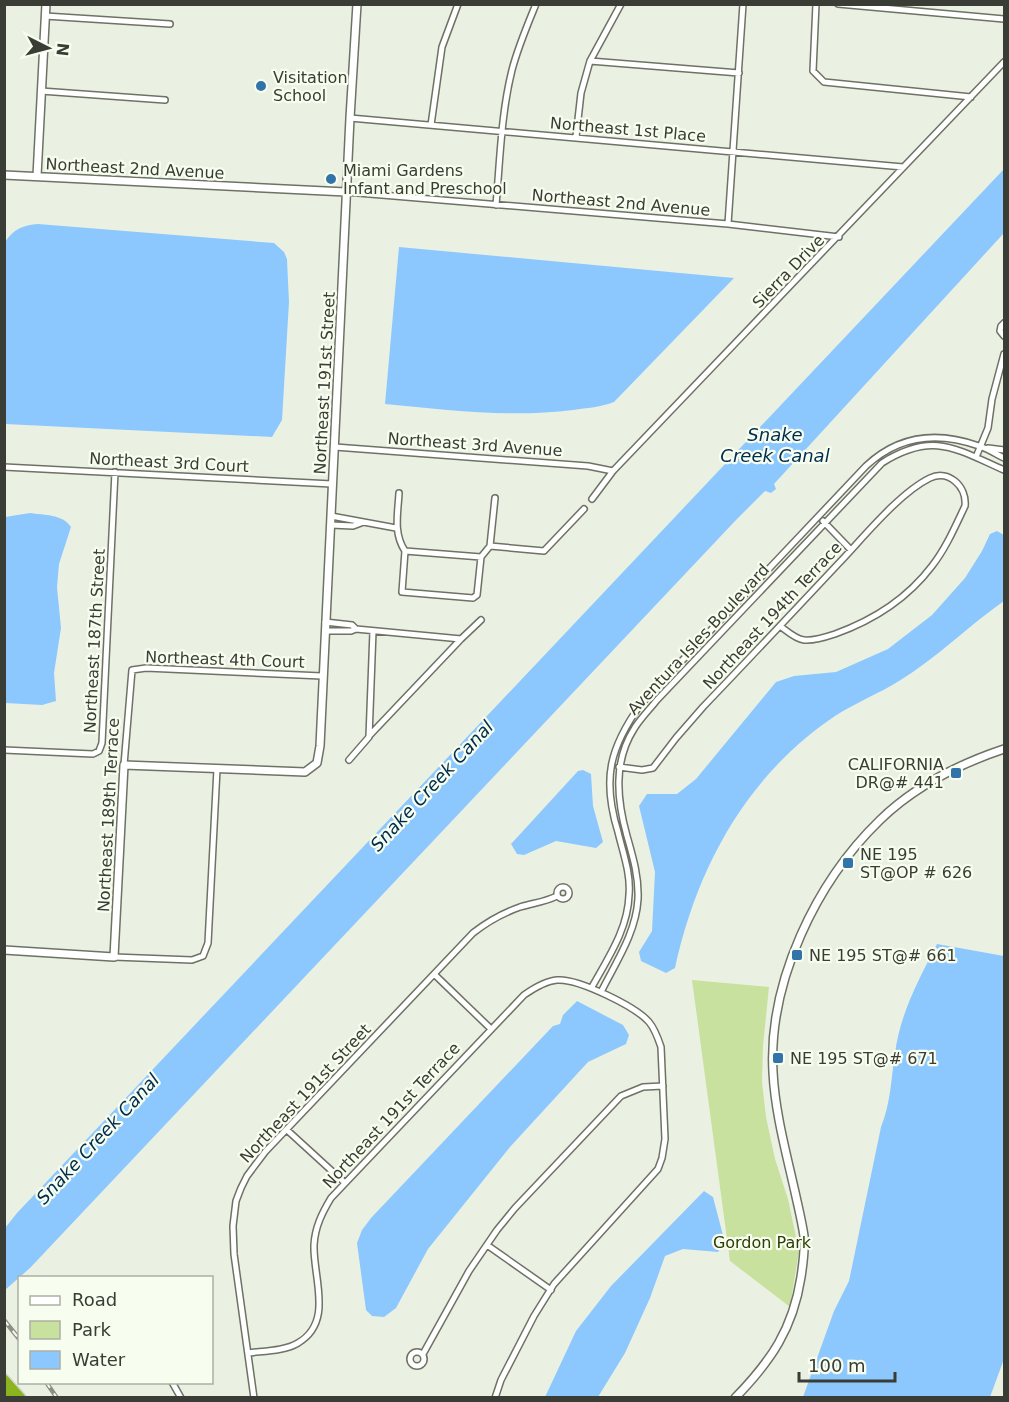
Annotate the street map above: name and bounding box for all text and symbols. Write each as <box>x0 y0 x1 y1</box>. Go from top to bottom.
north arrow <box>18 18 78 78</box>
text: N <box>52 42 73 57</box>
place label: Visitation School <box>273 68 348 105</box>
marker: Visitation School <box>254 79 268 93</box>
street label: Northeast 1st Place <box>549 113 707 146</box>
street label: Northeast 2nd Avenue <box>45 154 225 183</box>
place label: Miami Gardens Infant and Preschool <box>343 161 507 198</box>
marker: Miami Gardens Infant and Preschool <box>324 172 338 186</box>
street label: Northeast 2nd Avenue <box>531 185 711 220</box>
street label: Sierra Drive <box>749 231 828 312</box>
street label: Northeast 191st Street <box>310 291 339 475</box>
water label: Snake Creek Canal <box>720 424 830 466</box>
street label: Northeast 3rd Avenue <box>387 429 563 460</box>
street label: Northeast 3rd Court <box>89 449 249 476</box>
street label: Northeast 194th Terrace <box>699 538 846 693</box>
street label: Northeast 187th Street <box>80 548 109 734</box>
street label: Aventura Isles Boulevard <box>624 560 773 719</box>
street label: Northeast 4th Court <box>145 647 305 672</box>
water label: Snake Creek Canal <box>366 716 497 855</box>
street label: Northeast 189th Terrace <box>94 717 123 913</box>
place label: CALIFORNIA DR@# 441 <box>848 755 944 792</box>
marker: CALIFORNIA DR@# 441 <box>949 766 963 780</box>
place label: NE 195 ST@OP # 626 <box>860 845 972 882</box>
marker: NE 195 ST@OP # 626 <box>841 856 855 870</box>
place label: NE 195 ST@# 661 <box>809 946 957 965</box>
marker: NE 195 ST@# 661 <box>790 948 804 962</box>
street label: Northeast 191st Street <box>236 1020 375 1167</box>
street label: Northeast 191st Terrace <box>319 1038 464 1192</box>
place label: NE 195 ST@# 671 <box>790 1049 938 1068</box>
marker: NE 195 ST@# 671 <box>771 1051 785 1065</box>
water label: Snake Creek Canal <box>32 1069 163 1208</box>
park label: Gordon Park <box>713 1233 812 1252</box>
legend <box>18 1276 213 1384</box>
text: Road <box>72 1289 117 1310</box>
text: Park <box>72 1319 111 1340</box>
scale bar <box>799 1345 895 1383</box>
text: Water <box>72 1349 126 1370</box>
text: 100 m <box>808 1355 866 1376</box>

